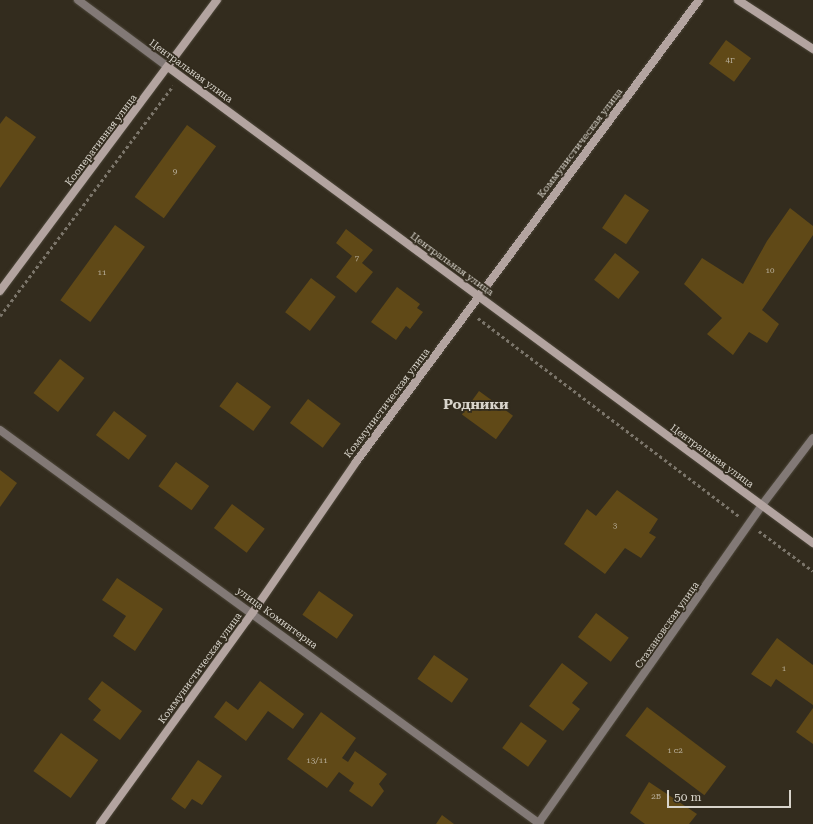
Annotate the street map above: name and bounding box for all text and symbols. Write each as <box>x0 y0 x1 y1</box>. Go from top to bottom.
street label: Центральная улица <box>147 37 235 105</box>
house number: 4Г <box>725 56 735 66</box>
street label: Коммунистическая улица <box>535 86 625 200</box>
street label: Кооперативная улица <box>63 92 139 188</box>
house number: 9 <box>173 167 177 177</box>
street label: Центральная улица <box>408 230 496 298</box>
house number: 7 <box>355 254 359 264</box>
house number: 10 <box>766 266 774 276</box>
house number: 11 <box>98 268 106 278</box>
street label: Коммунистическая улица <box>342 346 432 460</box>
district label: Родники <box>443 396 509 412</box>
street label: Центральная улица <box>668 422 756 490</box>
house number: 3 <box>613 521 617 531</box>
street label: Стахановская улица <box>632 579 702 671</box>
street label: улица Коминтерна <box>234 585 320 651</box>
street label: Коммунистическая улица <box>156 610 244 726</box>
house number: 1 <box>782 664 786 674</box>
house number: 1 с2 <box>667 746 683 756</box>
house number: 13/11 <box>306 756 328 766</box>
scale bar <box>669 782 793 808</box>
text: 50 m <box>674 790 701 804</box>
house number: 2Б <box>651 792 661 802</box>

